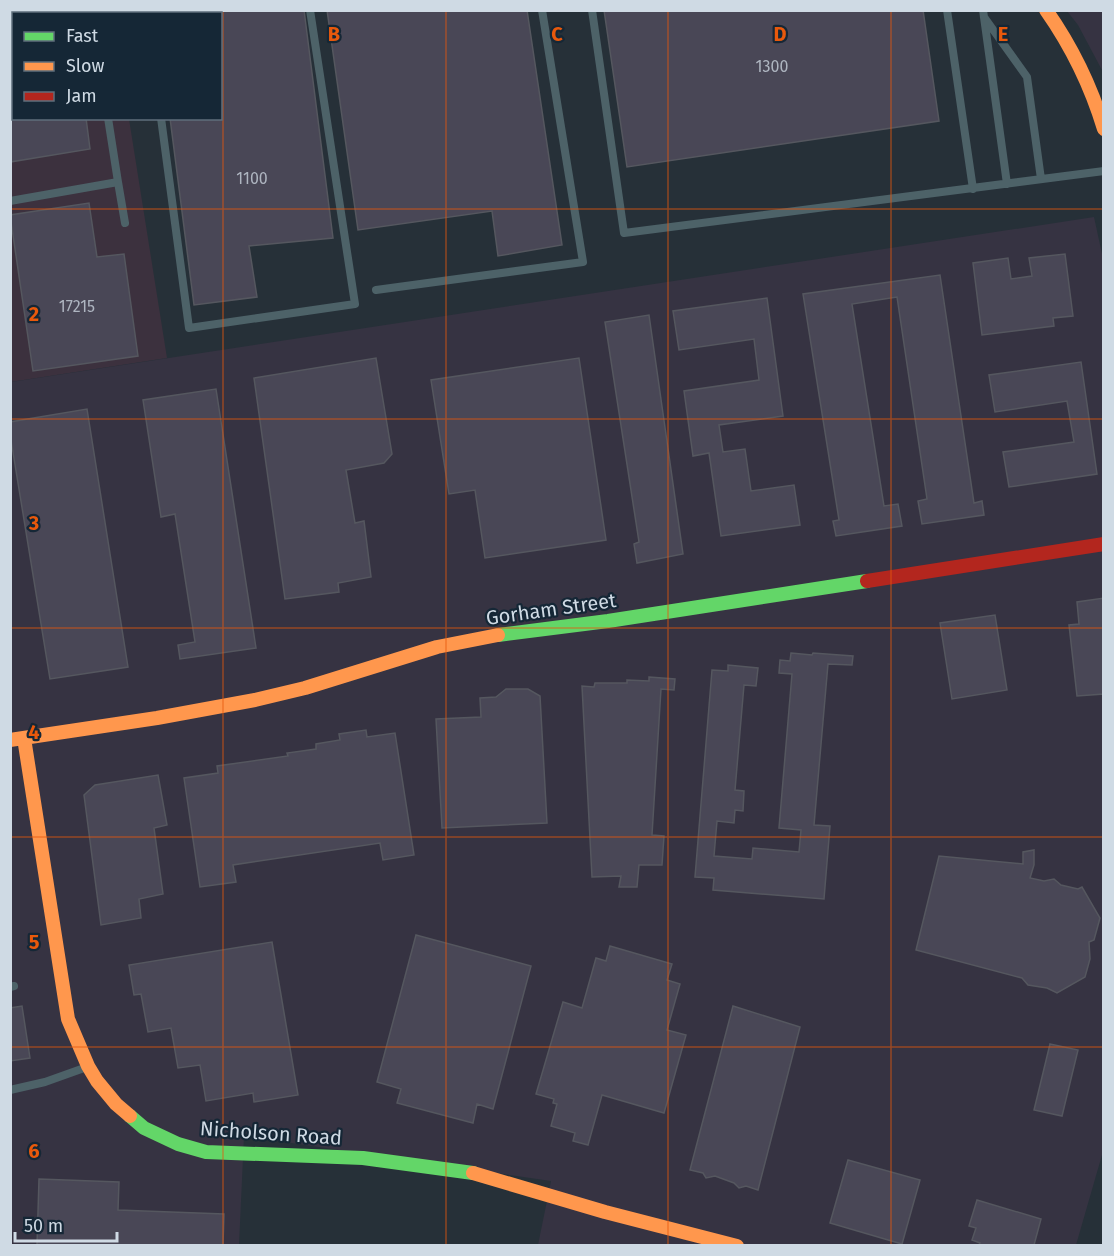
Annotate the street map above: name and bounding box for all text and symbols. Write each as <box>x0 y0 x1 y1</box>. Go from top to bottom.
legend <box>12 12 222 120</box>
text: B <box>328 22 340 46</box>
text: C <box>551 22 563 46</box>
text: D <box>773 22 787 46</box>
text: E <box>998 22 1008 46</box>
text: Fast <box>66 25 99 47</box>
text: Slow <box>66 55 105 77</box>
house number: 1300 <box>756 57 788 76</box>
text: Jam <box>66 85 97 107</box>
house number: 1100 <box>236 169 268 188</box>
house number: 17215 <box>59 297 95 316</box>
text: 2 <box>29 302 39 326</box>
text: 3 <box>28 511 39 535</box>
street label: Gorham Street <box>484 588 618 630</box>
text: 4 <box>28 720 40 744</box>
text: 5 <box>29 930 40 954</box>
street label: Nicholson Road <box>199 1116 343 1150</box>
text: 6 <box>28 1139 40 1163</box>
scale bar <box>15 1205 117 1243</box>
text: 50 m <box>24 1215 63 1237</box>

